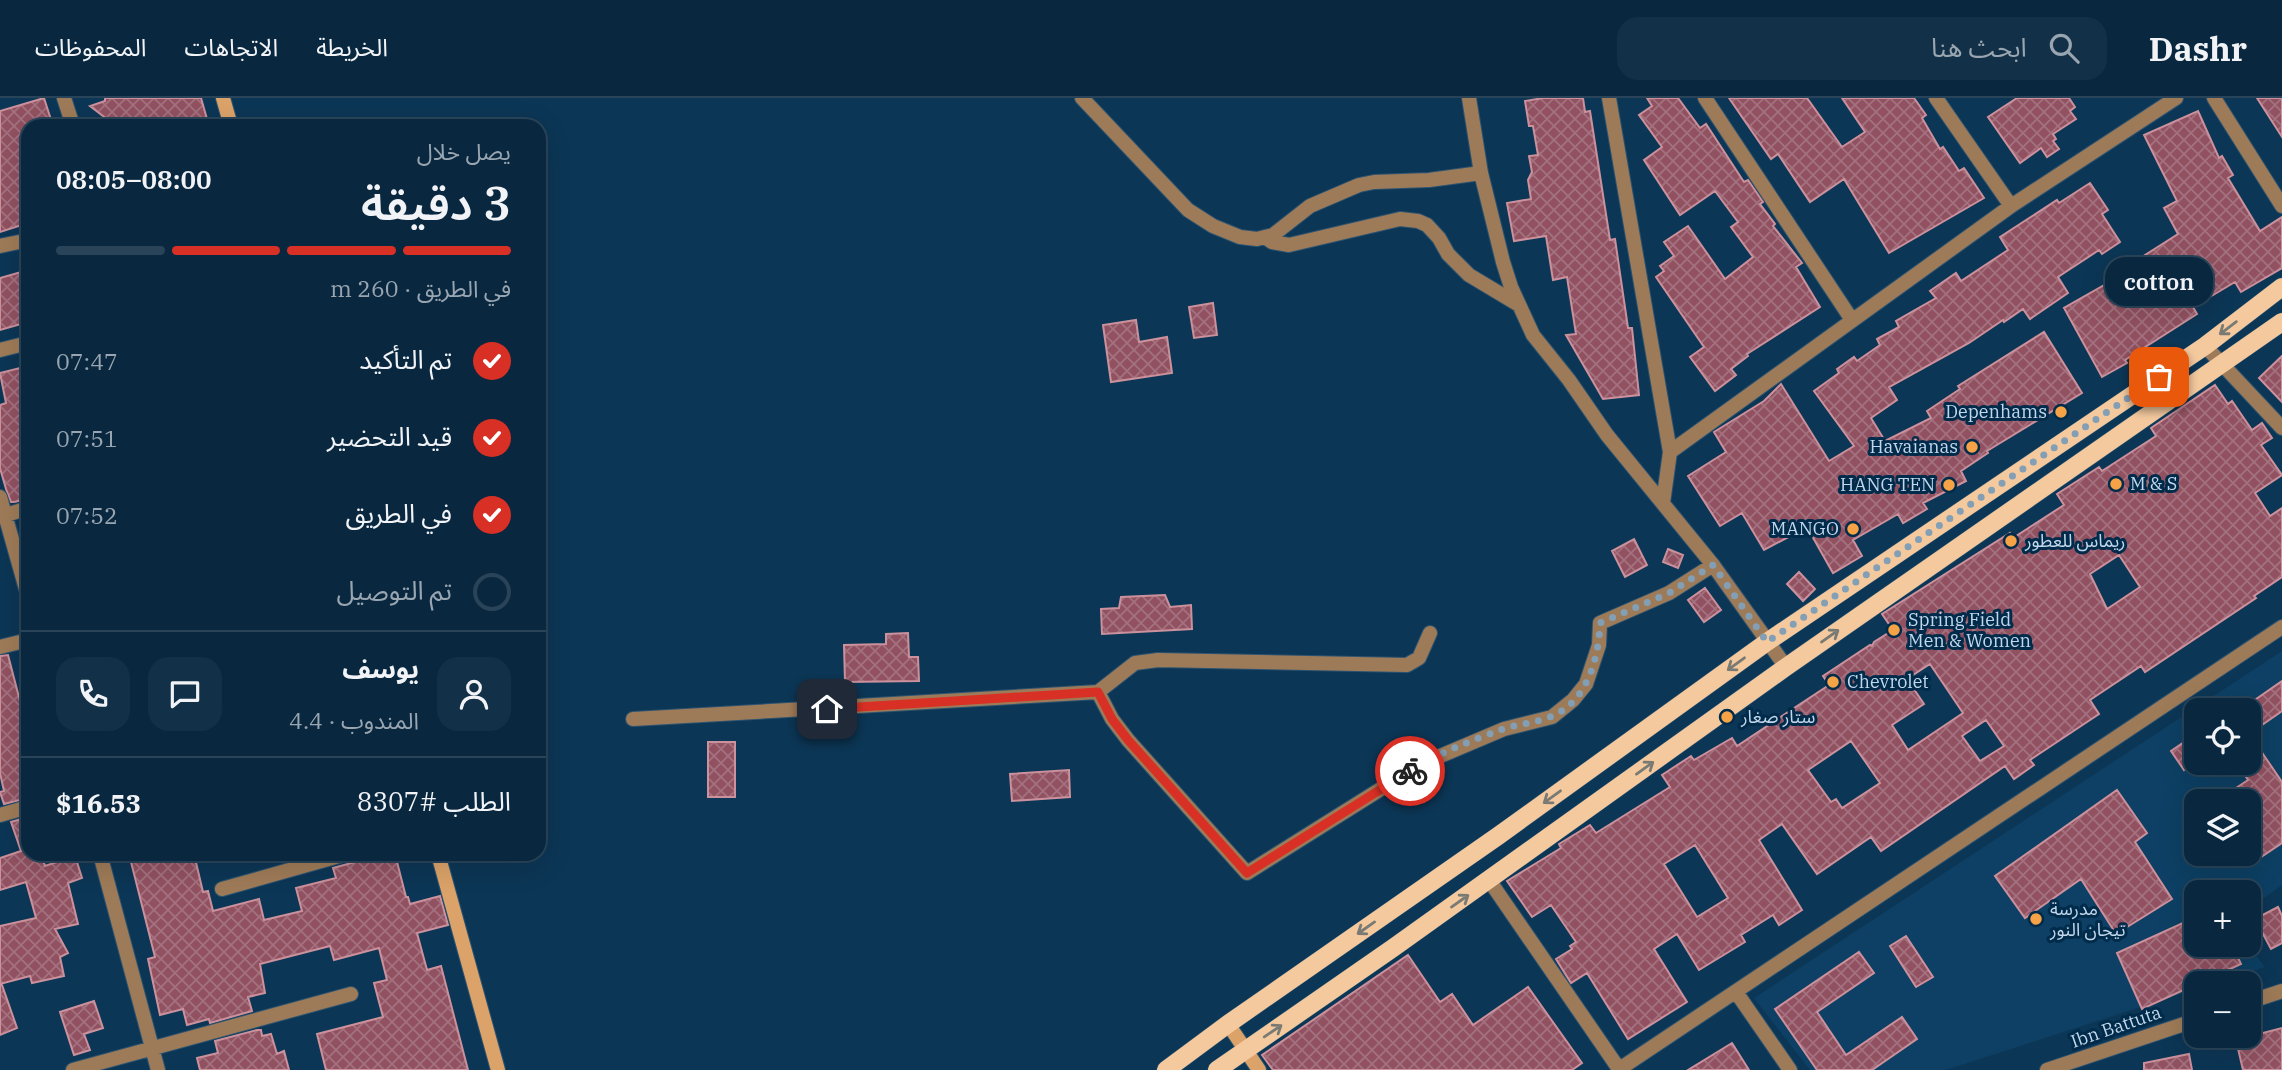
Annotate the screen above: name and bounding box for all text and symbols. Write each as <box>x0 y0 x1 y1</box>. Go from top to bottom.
search box <box>1617 17 2107 80</box>
text: Dashr <box>2149 27 2247 70</box>
icon: search <box>2045 29 2083 67</box>
text: ابحث هنا <box>1931 30 2027 64</box>
text: المحفوظات <box>35 31 146 63</box>
text: الاتجاهات <box>184 31 278 63</box>
text: الخريطة <box>316 31 388 63</box>
text: يصل خلال <box>417 136 511 166</box>
text: 08:00–08:05 <box>56 162 212 196</box>
text: 3 دقيقة <box>361 173 511 233</box>
callout: cotton <box>2105 258 2213 307</box>
text: cotton <box>2124 266 2194 296</box>
text: في الطريق · 260 m <box>330 273 511 303</box>
one-way arrow <box>2219 321 2237 336</box>
text: تم التأكيد <box>359 342 452 376</box>
icon: check <box>473 342 511 380</box>
text: 07:47 <box>56 346 118 376</box>
pin <box>2129 347 2189 407</box>
icon: bag <box>2140 358 2178 396</box>
place label: Depenhams <box>1945 400 2047 423</box>
marker: Depenhams <box>2053 404 2069 420</box>
text: قيد التحضير <box>327 419 452 453</box>
icon: check <box>473 419 511 457</box>
text: 07:51 <box>56 423 118 453</box>
place label: Havaianas <box>1869 435 1958 458</box>
marker: Havaianas <box>1964 439 1980 455</box>
place label: M & S <box>2130 472 2177 495</box>
place label: HANG TEN <box>1840 473 1935 496</box>
marker: M & S <box>2108 476 2124 492</box>
marker: HANG TEN <box>1941 477 1957 493</box>
text: في الطريق <box>346 496 452 530</box>
icon: check <box>473 496 511 534</box>
text: 07:52 <box>56 500 118 530</box>
place label: MANGO <box>1771 517 1839 540</box>
marker: MANGO <box>1845 521 1861 537</box>
place label: ريماس للعطور <box>2024 529 2125 552</box>
marker: ريماس للعطور <box>2003 533 2019 549</box>
text: تم التوصيل <box>337 573 452 607</box>
place label: Spring Field Men & Women <box>1908 608 2031 652</box>
marker: Spring Field Men & Women <box>1886 622 1902 638</box>
one-way arrow <box>1820 629 1839 643</box>
text: يوسف <box>342 651 419 685</box>
button: phone <box>56 657 130 731</box>
button: chat <box>148 657 222 731</box>
button: person <box>437 657 511 731</box>
one-way arrow <box>1727 657 1746 671</box>
place label: Chevrolet <box>1847 670 1929 693</box>
marker: Chevrolet <box>1825 674 1841 690</box>
pin <box>797 679 857 739</box>
icon: home <box>808 690 846 728</box>
map controls <box>2184 698 2261 1048</box>
button: locate <box>2184 698 2261 775</box>
text: المندوب · 4.4 <box>289 705 419 735</box>
place label: ستار صغار <box>1740 705 1815 728</box>
marker: ستار صغار <box>1719 709 1735 725</box>
courier <box>1375 736 1445 806</box>
icon: bike <box>1391 752 1429 790</box>
one-way arrow <box>1635 761 1654 776</box>
text: الطلب #8307 <box>357 784 511 818</box>
text: $16.53 <box>56 786 141 820</box>
button: layers <box>2184 789 2261 866</box>
one-way arrow <box>1543 790 1562 804</box>
button: + <box>2184 880 2261 957</box>
one-way arrow <box>1450 894 1469 908</box>
place label: مدرسة تيجان النور <box>2049 897 2126 941</box>
marker: مدرسة تيجان النور <box>2028 911 2044 927</box>
one-way arrow <box>1357 921 1376 935</box>
button: − <box>2184 971 2261 1048</box>
street label: Ibn Battuta <box>2068 1000 2164 1053</box>
one-way arrow <box>1263 1024 1282 1038</box>

